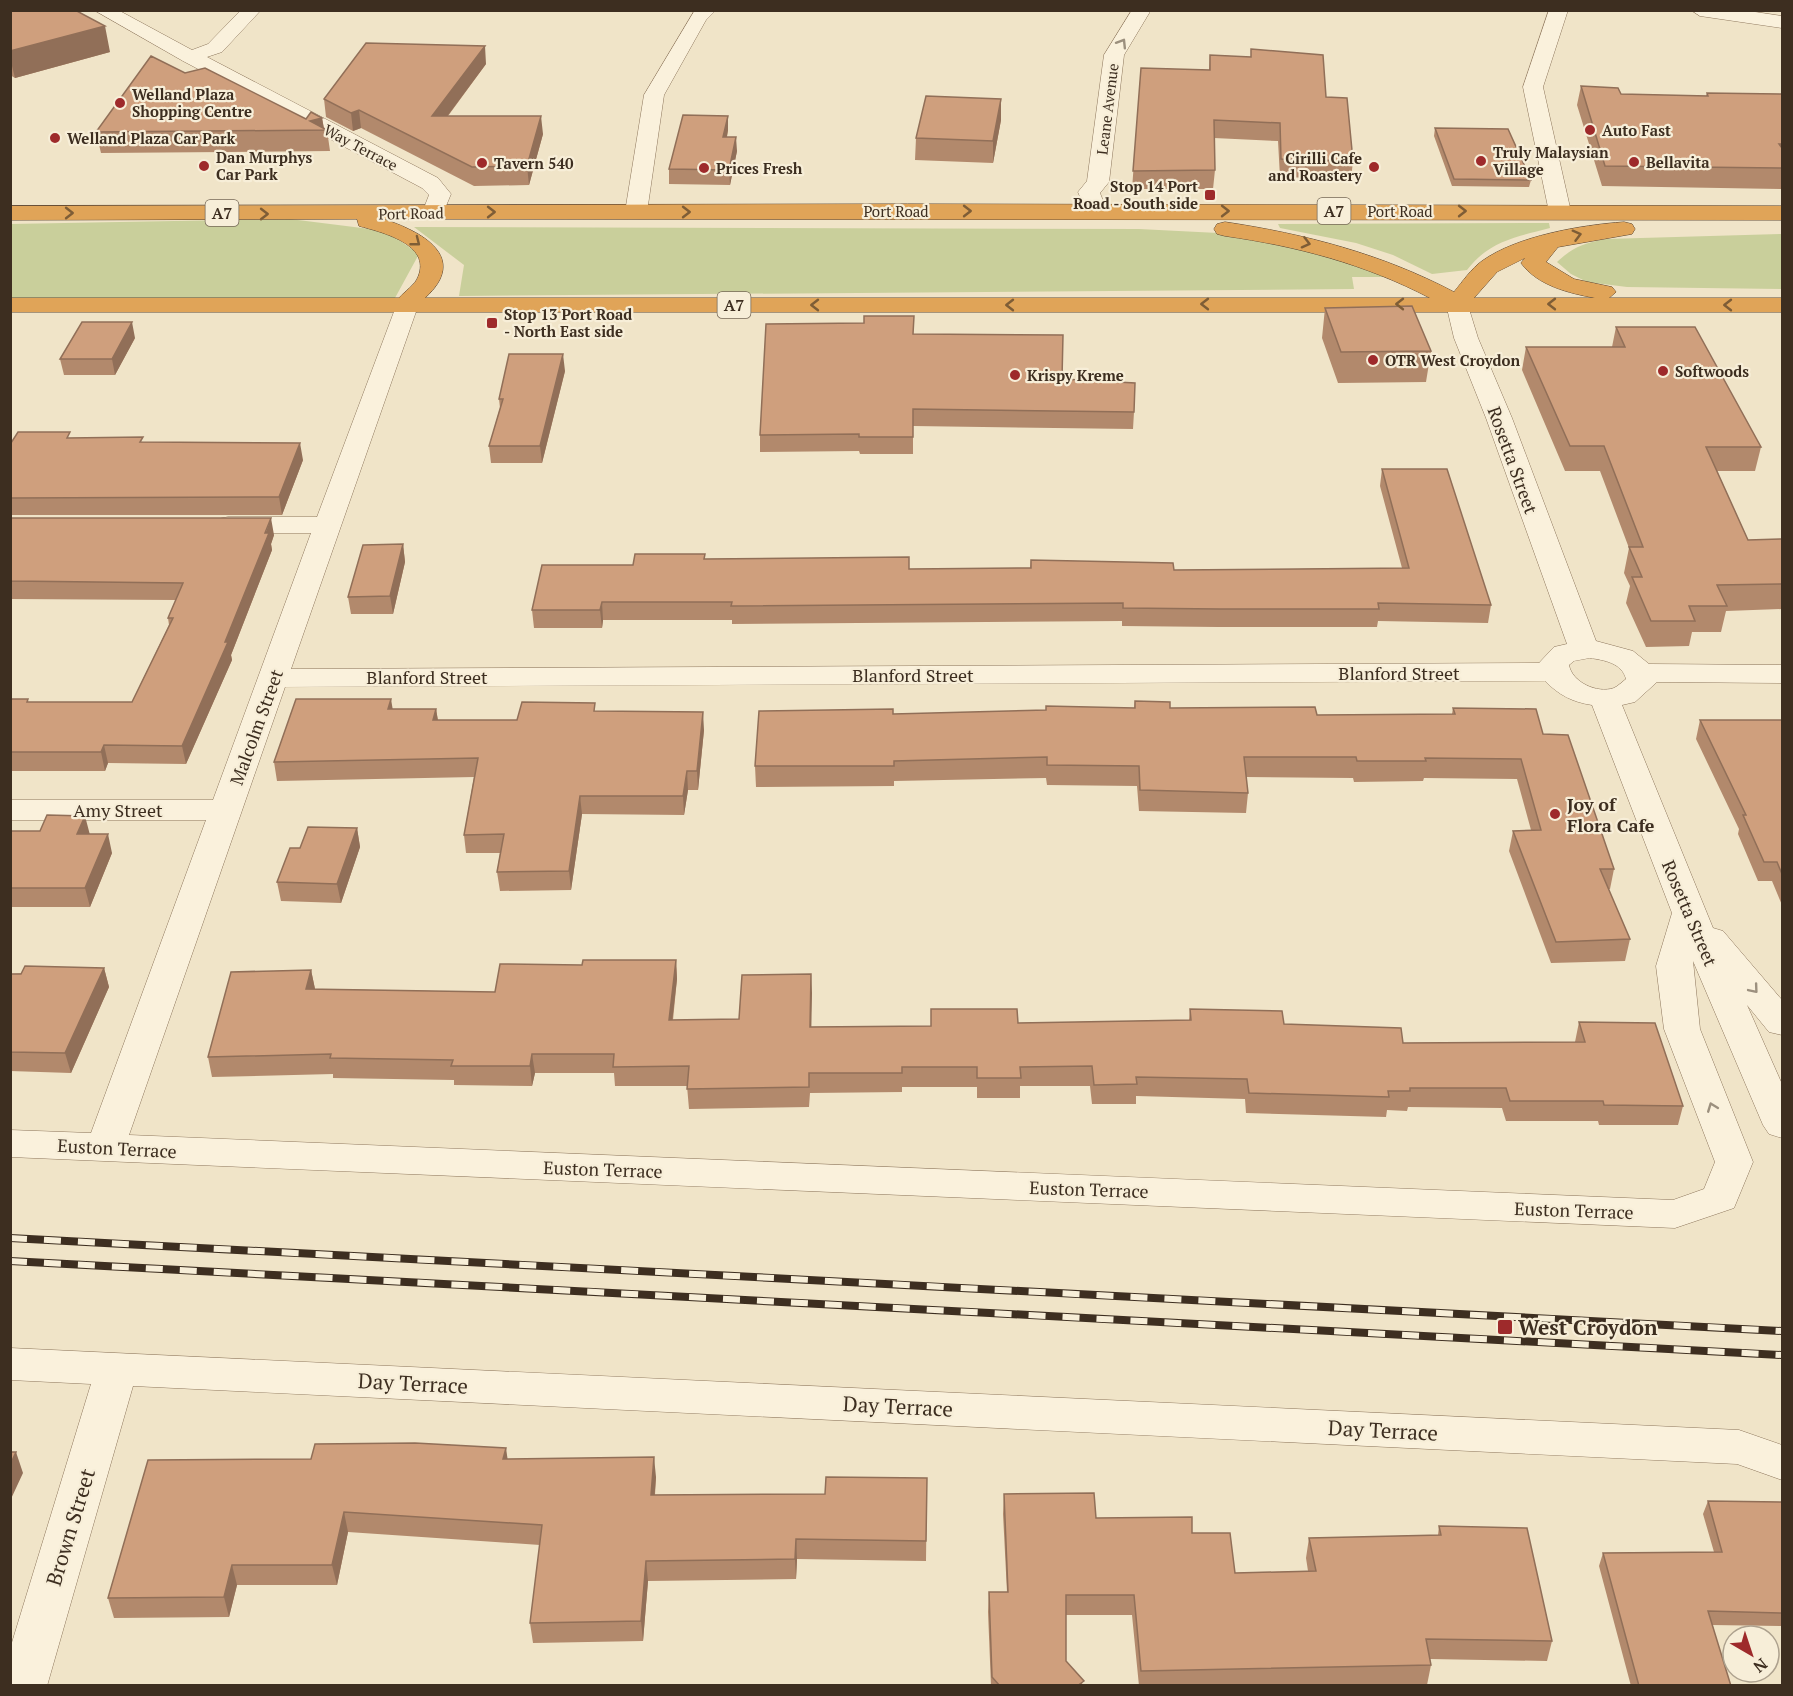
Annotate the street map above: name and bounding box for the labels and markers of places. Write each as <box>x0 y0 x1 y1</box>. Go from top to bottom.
place label: Welland Plaza Shopping Centre <box>132 84 252 121</box>
marker: Welland Plaza Shopping Centre <box>113 96 127 110</box>
place label: Auto Fast <box>1602 120 1671 140</box>
marker: Auto Fast <box>1583 123 1597 137</box>
place label: Welland Plaza Car Park <box>67 128 235 148</box>
marker: Welland Plaza Car Park <box>48 131 62 145</box>
place label: Truly Malaysian Village <box>1493 142 1609 179</box>
place label: Dan Murphys Car Park <box>216 147 313 184</box>
place label: Cirilli Cafe and Roastery <box>1268 148 1363 185</box>
place label: Bellavita <box>1646 152 1710 172</box>
place label: Tavern 540 <box>494 153 574 173</box>
marker: Truly Malaysian Village <box>1474 154 1488 168</box>
marker: Bellavita <box>1627 155 1641 169</box>
marker: Tavern 540 <box>475 156 489 170</box>
place label: Prices Fresh <box>716 158 803 178</box>
marker: Dan Murphys Car Park <box>197 159 211 173</box>
marker: Cirilli Cafe and Roastery <box>1367 160 1381 174</box>
marker: Prices Fresh <box>697 161 711 175</box>
place label: Stop 14 Port Road - South side <box>1073 176 1198 213</box>
marker: Stop 14 Port Road - South side <box>1203 188 1217 202</box>
place label: Stop 13 Port Road - North East side <box>504 304 632 341</box>
marker: Stop 13 Port Road - North East side <box>485 316 499 330</box>
place label: OTR West Croydon <box>1385 350 1520 370</box>
marker: OTR West Croydon <box>1366 353 1380 367</box>
place label: Softwoods <box>1675 361 1749 381</box>
marker: Softwoods <box>1656 364 1670 378</box>
place label: Krispy Kreme <box>1027 365 1124 385</box>
marker: Krispy Kreme <box>1008 368 1022 382</box>
place label: Joy of Flora Cafe <box>1567 792 1655 837</box>
marker: Joy of Flora Cafe <box>1548 807 1562 821</box>
place label: West Croydon <box>1518 1313 1658 1341</box>
marker: West Croydon <box>1496 1318 1514 1336</box>

